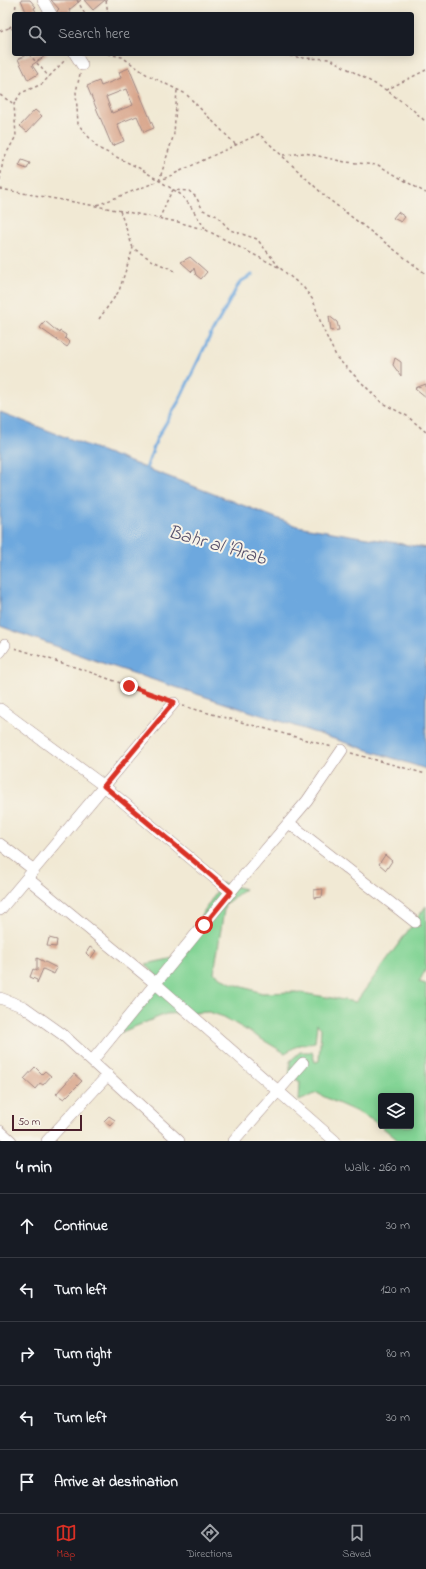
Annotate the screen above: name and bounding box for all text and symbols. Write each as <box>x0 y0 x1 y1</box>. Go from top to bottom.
search box <box>12 12 414 56</box>
icon: search <box>26 23 48 45</box>
text: Search here <box>58 23 130 45</box>
water label: Bahr al 'Arab <box>165 519 270 573</box>
route end <box>120 677 138 695</box>
route start <box>195 916 213 934</box>
map controls <box>378 1093 414 1129</box>
button: layers <box>378 1093 414 1129</box>
scale bar <box>12 1113 82 1132</box>
text: 50 m <box>18 1114 40 1130</box>
text: 4 min <box>16 1155 52 1180</box>
text: Walk · 260 m <box>345 1158 410 1177</box>
icon: ahead <box>16 1215 38 1237</box>
text: Continue <box>54 1215 108 1237</box>
text: 30 m <box>386 1216 410 1235</box>
icon: left <box>16 1279 38 1301</box>
text: Turn left <box>54 1279 107 1301</box>
text: 120 m <box>380 1280 410 1299</box>
icon: right <box>16 1343 38 1365</box>
text: Turn right <box>54 1343 112 1365</box>
text: 80 m <box>386 1344 410 1363</box>
icon: left <box>16 1407 38 1429</box>
text: Turn left <box>54 1407 107 1429</box>
text: 30 m <box>386 1408 410 1427</box>
icon: arrive <box>16 1471 38 1493</box>
text: Arrive at destination <box>54 1471 178 1493</box>
tab: Map <box>55 1522 77 1562</box>
tab: Directions <box>187 1522 232 1562</box>
tab: Saved <box>342 1522 371 1562</box>

